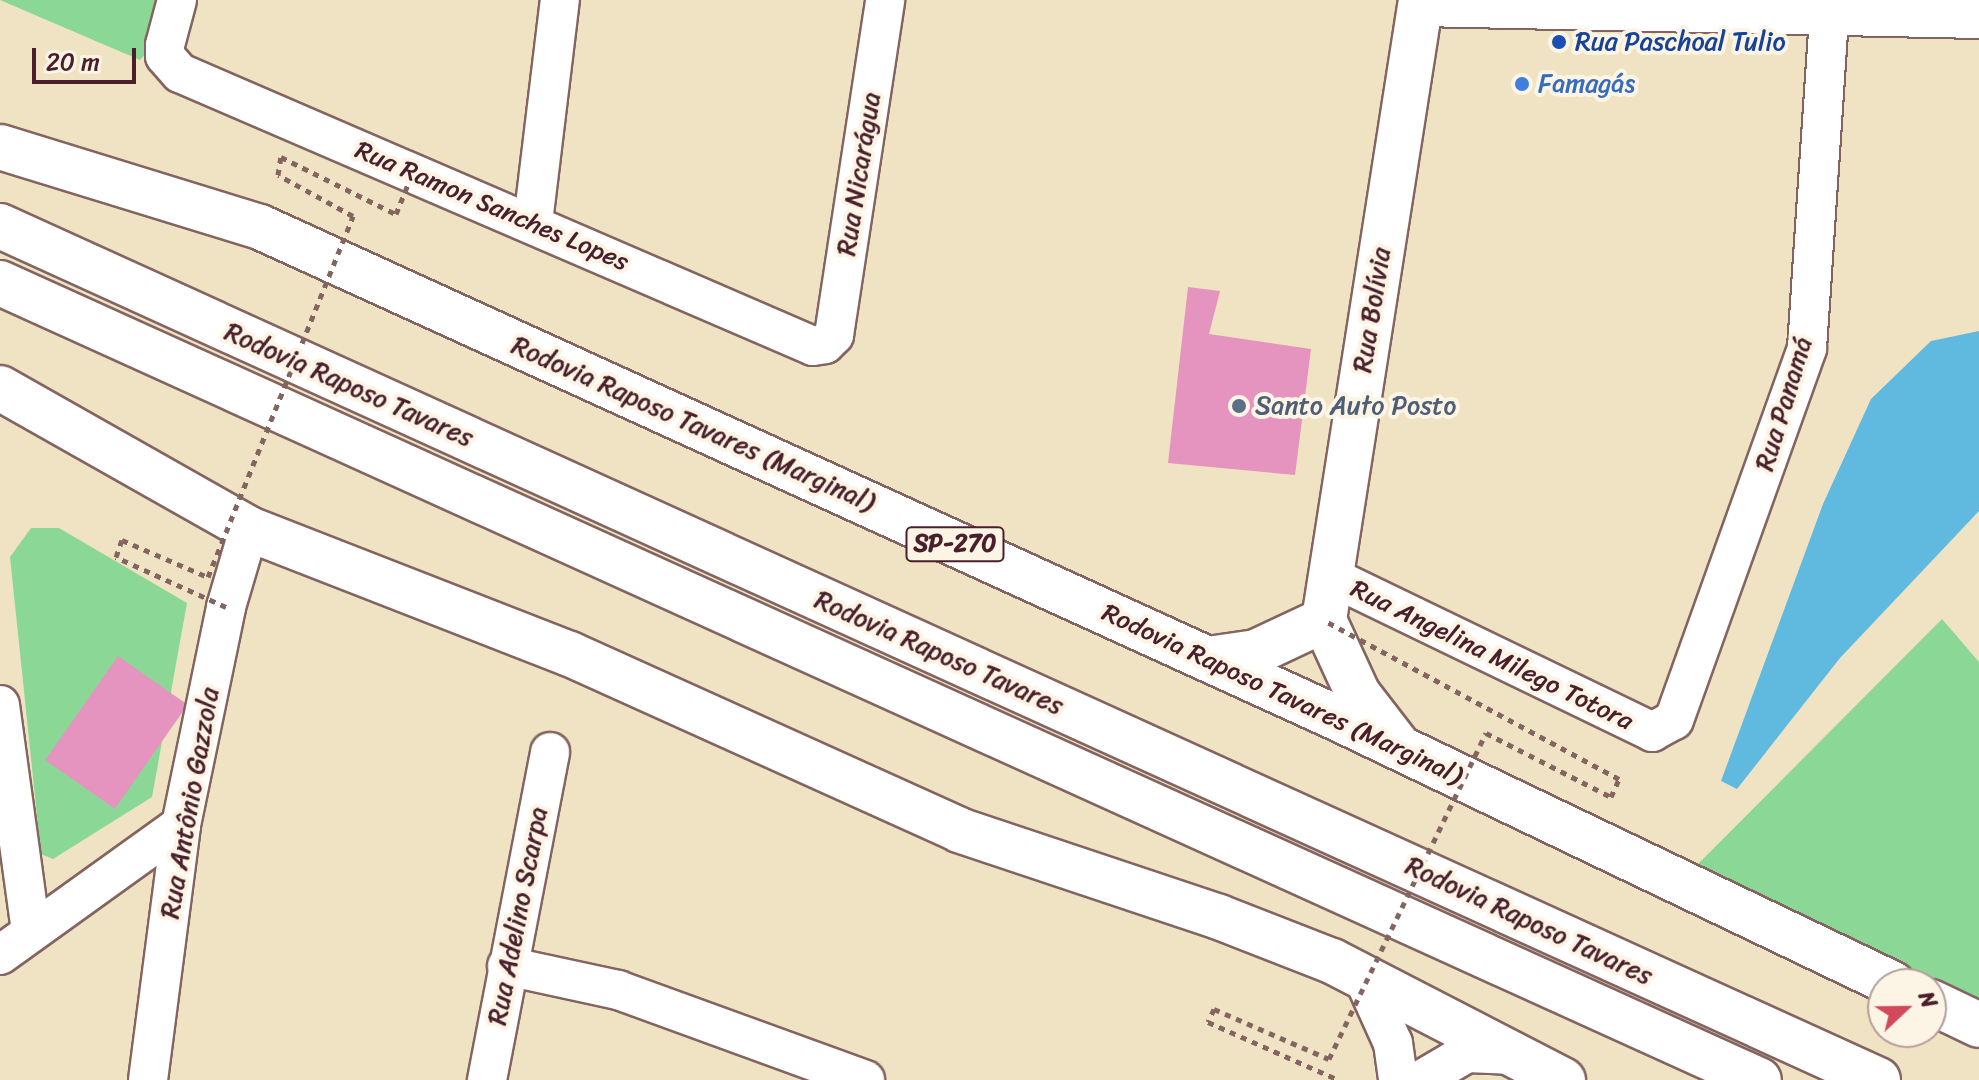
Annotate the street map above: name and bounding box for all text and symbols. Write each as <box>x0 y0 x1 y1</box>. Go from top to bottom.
place label: Rua Paschoal Tulio <box>1575 26 1786 58</box>
scale bar <box>36 32 140 82</box>
marker: Rua Paschoal Tulio <box>1550 33 1568 51</box>
text: 20 m <box>46 41 100 83</box>
place label: Famagás <box>1538 68 1635 100</box>
marker: Famagás <box>1513 75 1531 93</box>
street label: Rua Nicarágua <box>831 90 887 258</box>
street label: Rua Ramon Sanches Lopes <box>348 133 636 279</box>
street label: Rua Bolívia <box>1347 245 1397 375</box>
street label: Rodovia Raposo Tavares <box>221 317 477 453</box>
street label: Rodovia Raposo Tavares (Marginal) <box>508 330 878 518</box>
street label: Rua Panamá <box>1749 333 1819 475</box>
place label: Santo Auto Posto <box>1255 390 1458 422</box>
marker: Santo Auto Posto <box>1230 397 1248 415</box>
road number: SP-270 <box>905 524 1005 564</box>
street label: Rua Angelina Milego Totora <box>1345 573 1639 737</box>
street label: Rodovia Raposo Tavares <box>811 585 1067 721</box>
street label: Rodovia Raposo Tavares (Marginal) <box>1098 597 1466 791</box>
street label: Rua Antônio Gazzola <box>154 685 226 921</box>
street label: Rua Adelino Scarpa <box>482 804 554 1028</box>
street label: Rodovia Raposo Tavares <box>1402 851 1656 991</box>
north arrow <box>1867 968 1947 1048</box>
text: N <box>1907 985 1949 1014</box>

